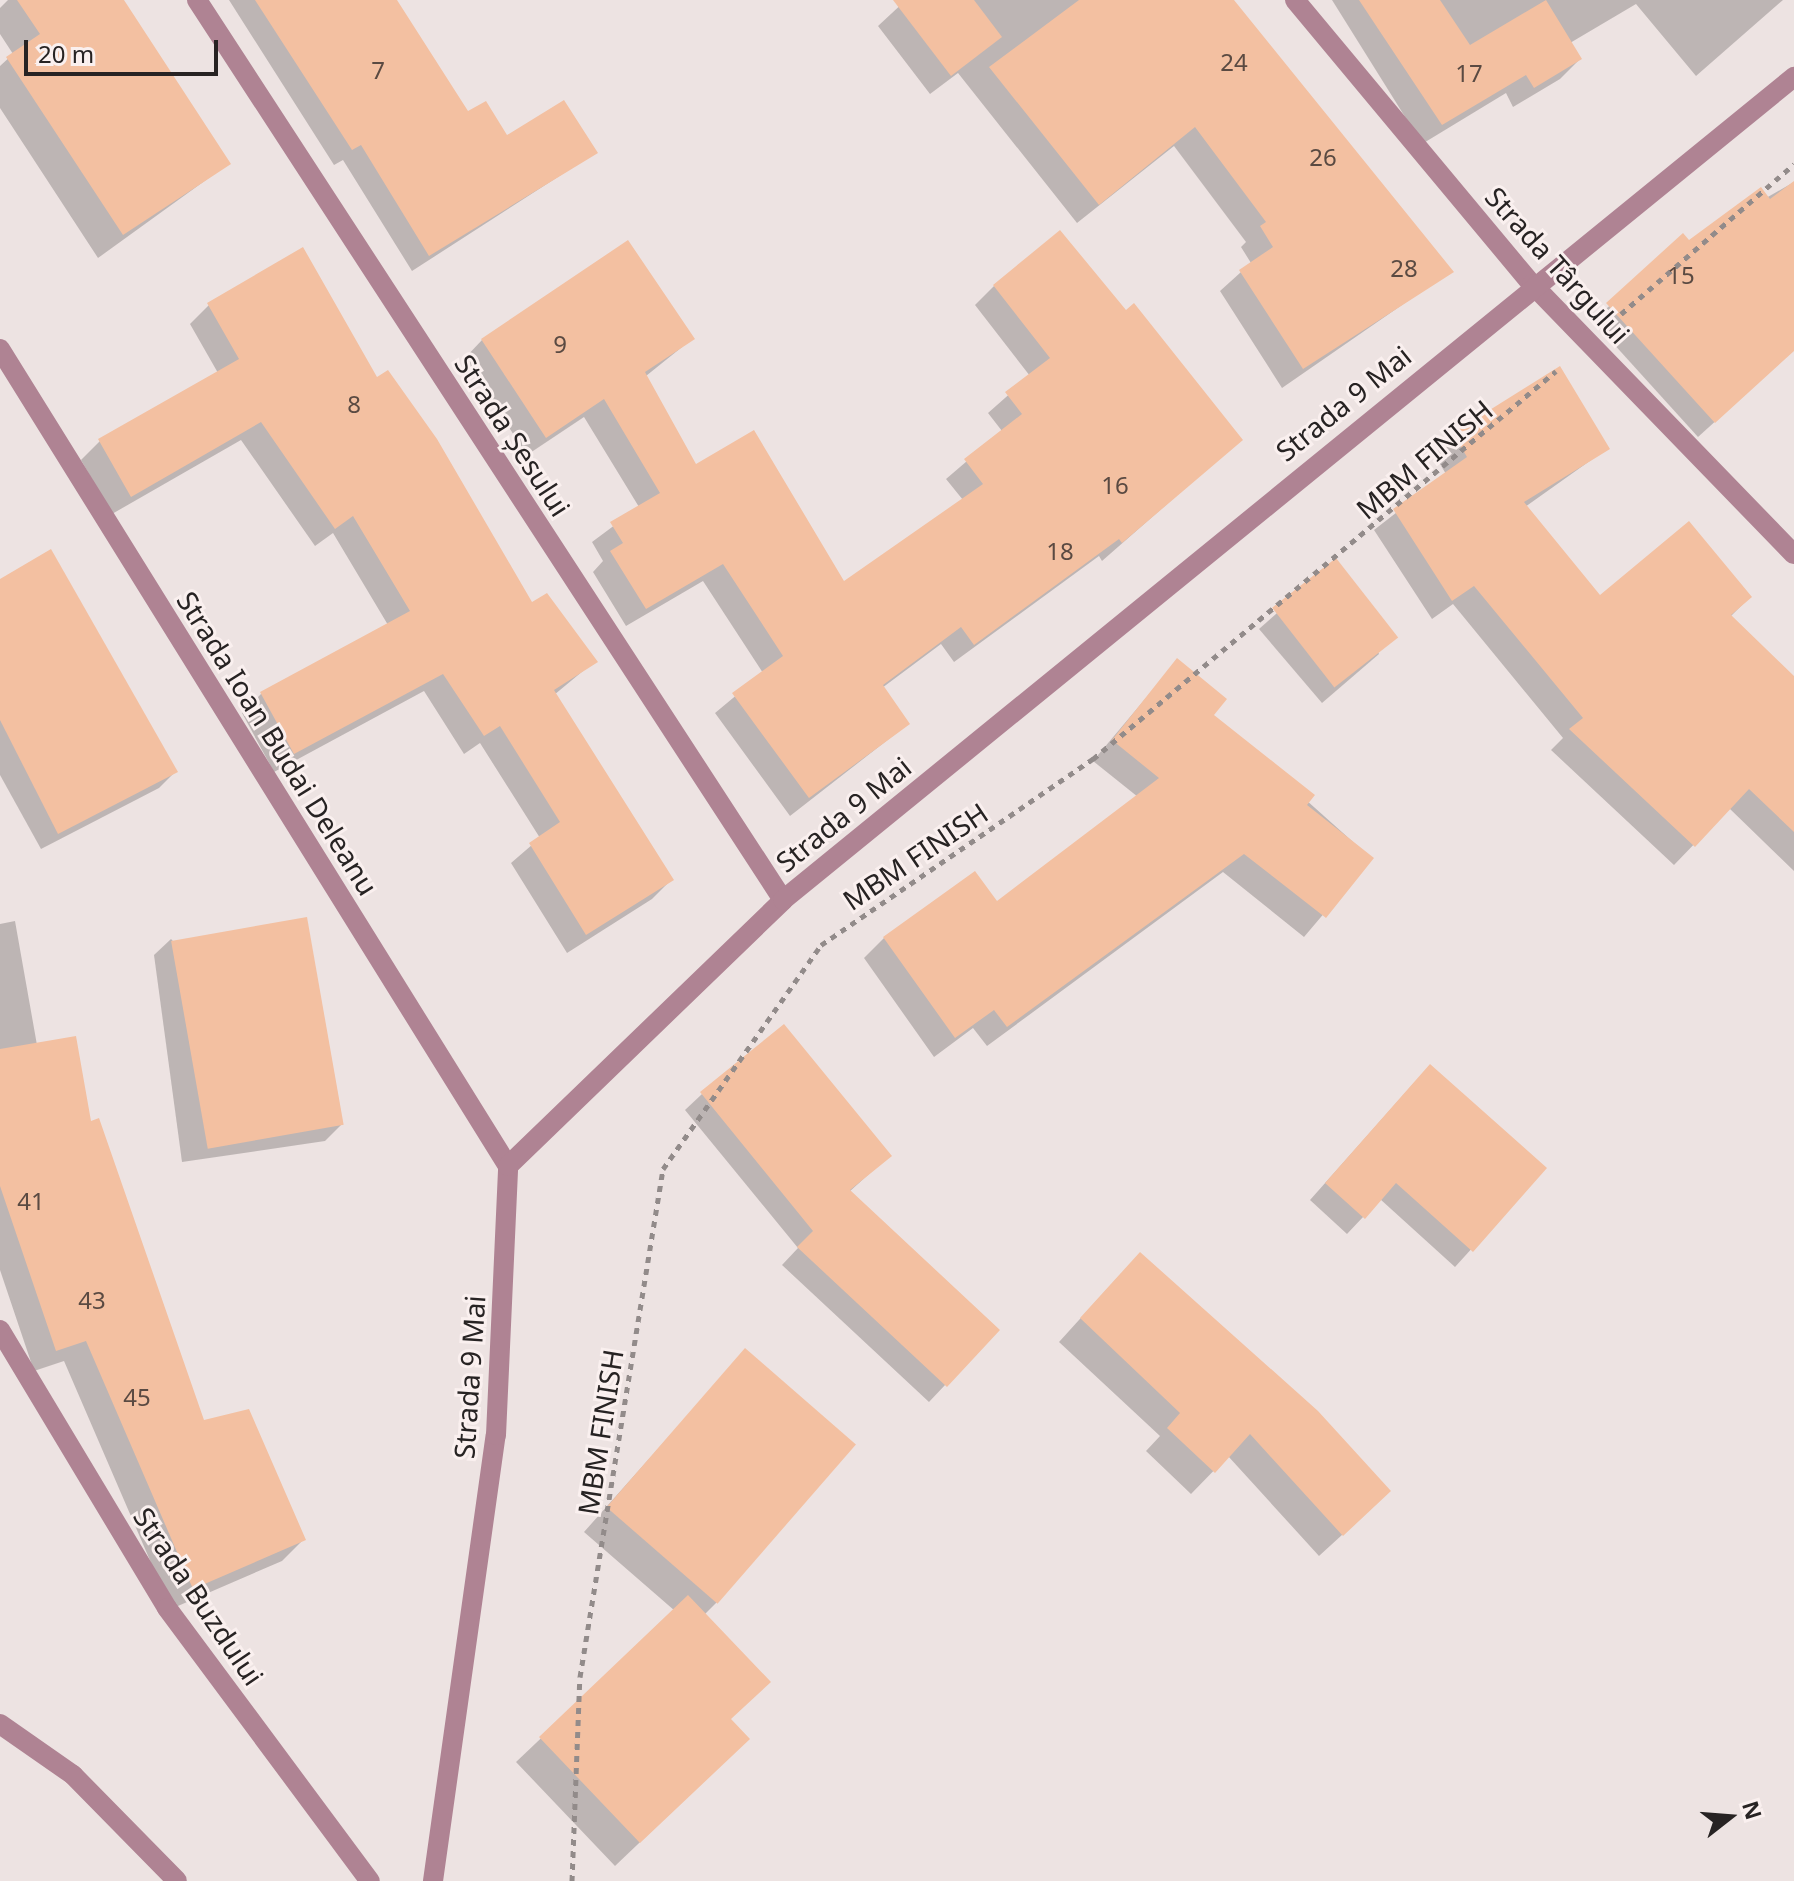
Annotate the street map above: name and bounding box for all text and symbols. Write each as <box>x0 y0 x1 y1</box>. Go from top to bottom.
scale bar <box>28 24 222 74</box>
text: 20 m <box>38 37 94 70</box>
house number: 24 <box>1220 48 1248 76</box>
house number: 7 <box>371 56 385 84</box>
house number: 17 <box>1455 59 1483 87</box>
house number: 26 <box>1309 143 1337 171</box>
street label: Strada Târgului <box>1479 180 1637 350</box>
house number: 28 <box>1390 254 1418 282</box>
house number: 15 <box>1667 261 1695 289</box>
house number: 9 <box>553 330 567 358</box>
street label: Strada 9 Mai <box>1269 338 1417 468</box>
street label: Strada Șesului <box>448 348 578 522</box>
house number: 8 <box>347 390 361 418</box>
street label: MBM FINISH <box>1349 392 1499 526</box>
house number: 16 <box>1101 471 1129 499</box>
house number: 18 <box>1046 537 1074 565</box>
street label: Strada Ioan Budai Deleanu <box>171 585 385 901</box>
street label: Strada 9 Mai <box>769 749 917 879</box>
street label: MBM FINISH <box>836 795 994 917</box>
house number: 41 <box>17 1187 45 1215</box>
house number: 43 <box>78 1286 106 1314</box>
street label: Strada 9 Mai <box>447 1294 491 1460</box>
street label: MBM FINISH <box>570 1347 630 1517</box>
house number: 45 <box>123 1383 151 1411</box>
street label: Strada Buzdului <box>127 1501 271 1691</box>
north arrow <box>1690 1777 1770 1857</box>
text: N <box>1736 1797 1770 1823</box>

